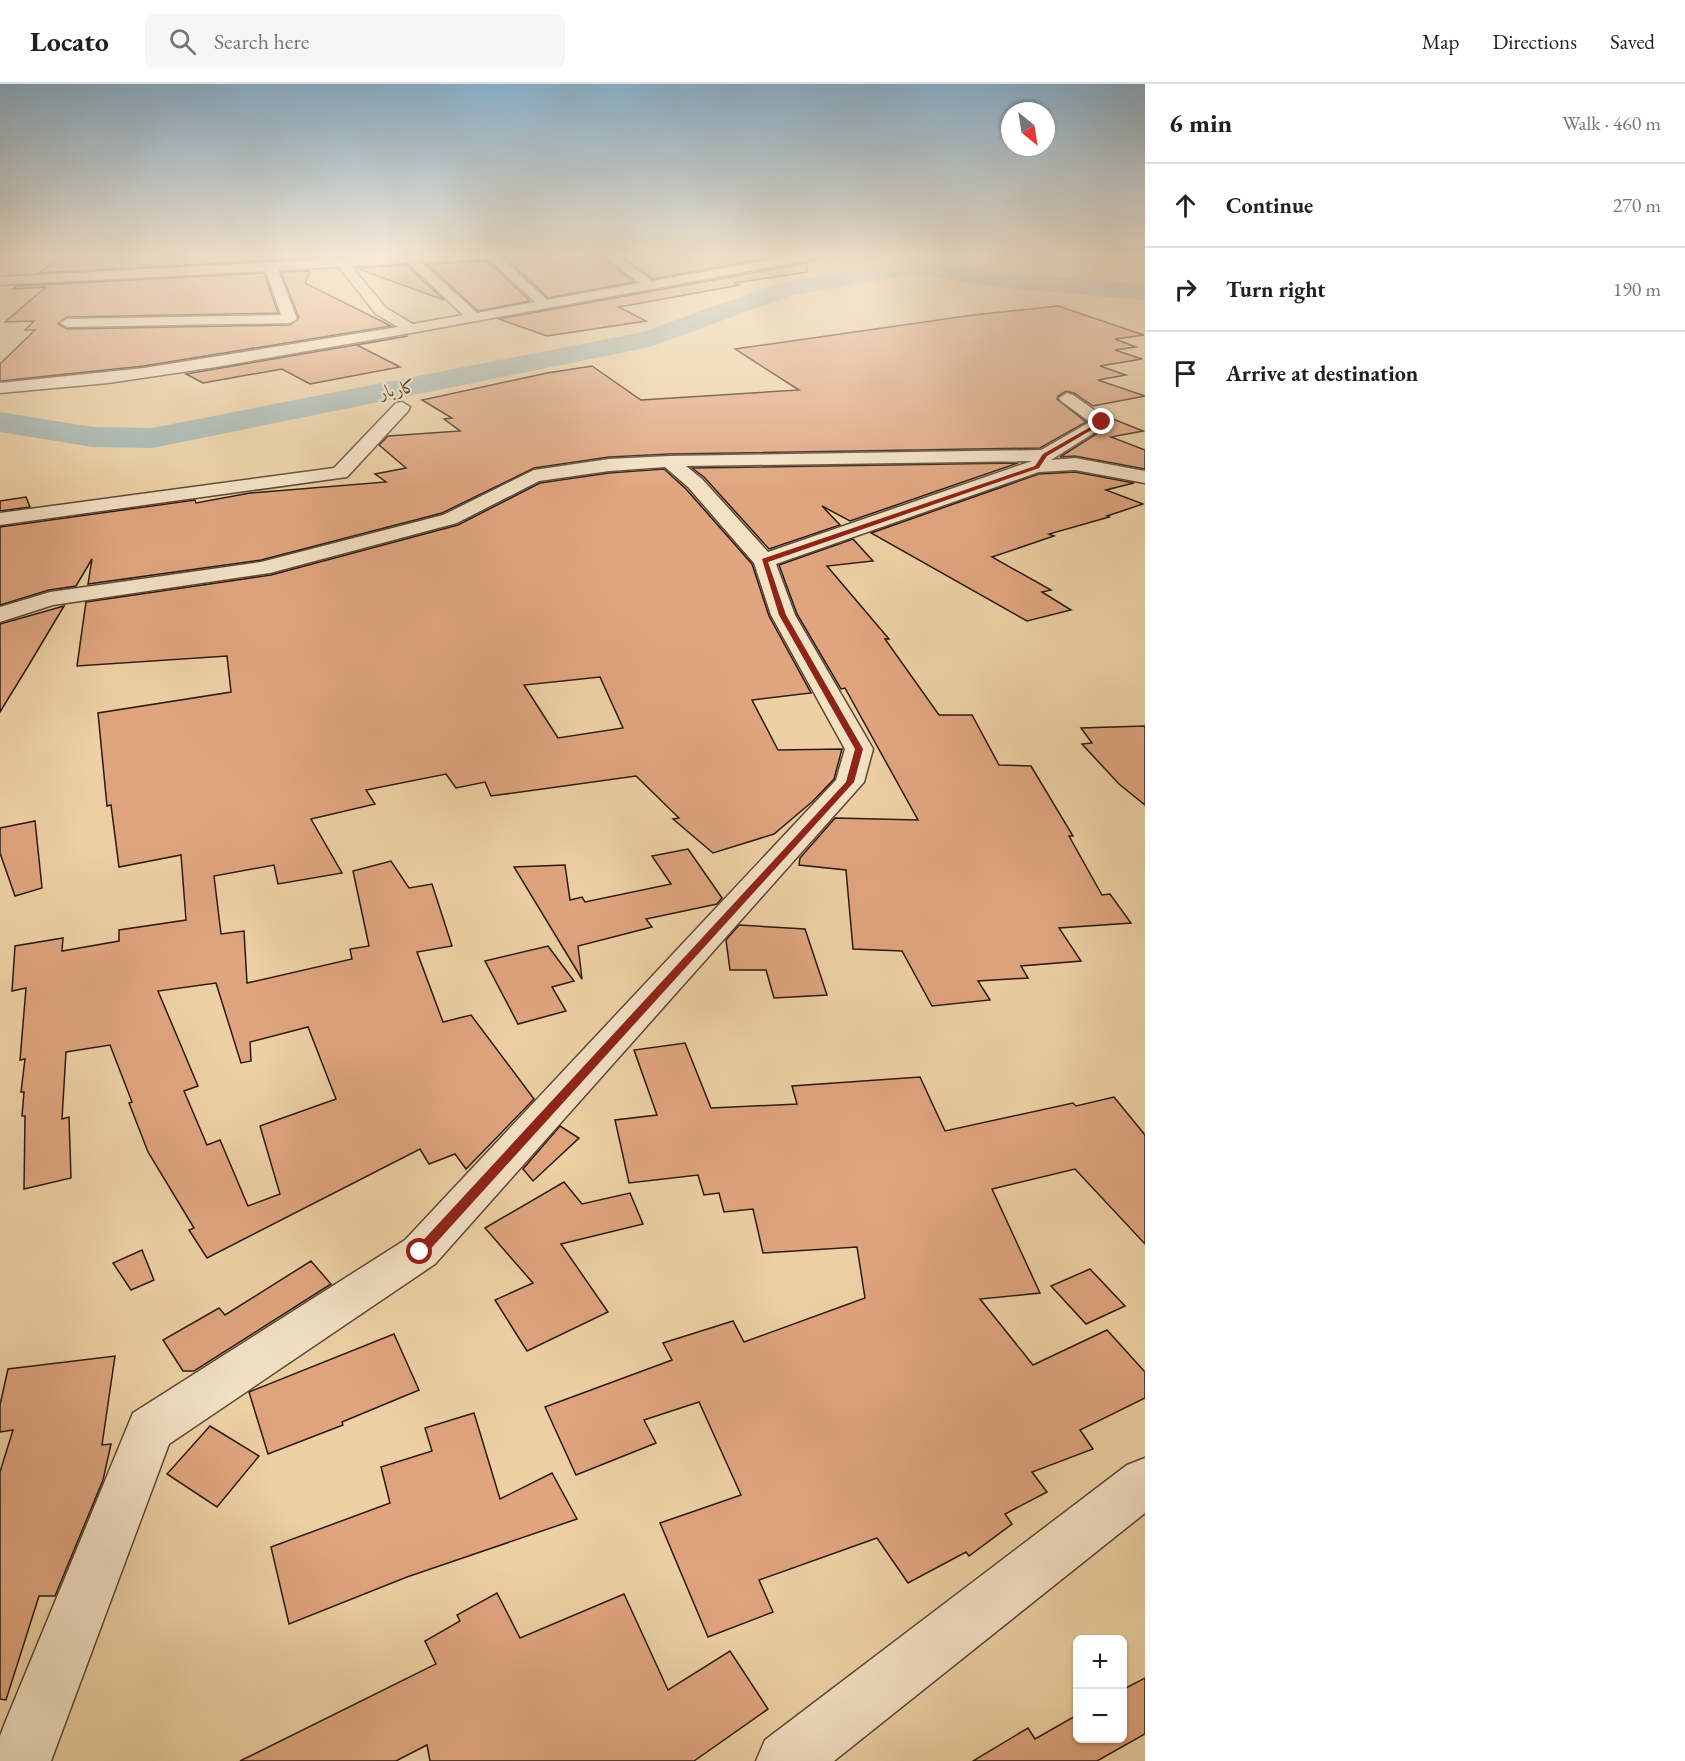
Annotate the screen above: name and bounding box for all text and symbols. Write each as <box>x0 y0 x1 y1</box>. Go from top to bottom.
search box <box>145 14 565 68</box>
text: Locato <box>30 23 109 59</box>
icon: search <box>166 25 199 58</box>
text: Search here <box>214 27 309 56</box>
text: Map <box>1422 28 1459 55</box>
text: Directions <box>1492 28 1577 55</box>
text: Saved <box>1610 28 1655 55</box>
north arrow <box>1001 102 1055 156</box>
text: 6 min <box>1169 106 1232 140</box>
text: Walk · 460 m <box>1562 110 1661 136</box>
icon: ahead <box>1169 189 1202 222</box>
text: Continue <box>1226 191 1313 220</box>
text: 270 m <box>1613 192 1661 218</box>
icon: right <box>1169 273 1202 306</box>
text: Turn right <box>1226 275 1325 304</box>
text: 190 m <box>1613 276 1661 302</box>
icon: arrive <box>1169 357 1202 390</box>
text: Arrive at destination <box>1226 359 1418 388</box>
water label: کاربار <box>376 374 418 404</box>
route end <box>1088 408 1114 434</box>
route start <box>406 1238 432 1264</box>
map controls <box>1073 1635 1127 1743</box>
button: + <box>1073 1635 1127 1689</box>
button: − <box>1073 1689 1127 1743</box>

